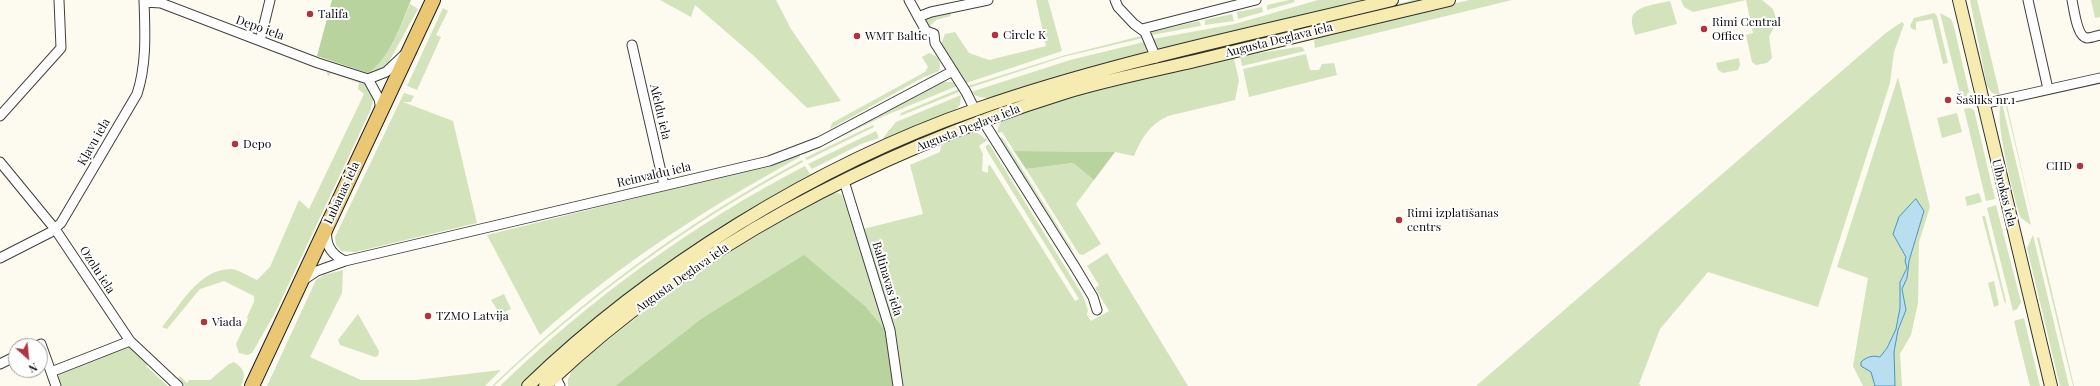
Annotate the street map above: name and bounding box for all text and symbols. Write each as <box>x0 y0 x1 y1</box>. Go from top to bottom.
place label: Talifa <box>318 7 348 21</box>
marker: Talifa <box>305 9 315 19</box>
street label: Depo iela <box>234 13 286 43</box>
place label: Rimi Central Office <box>1712 15 1781 43</box>
street label: Augusta Deglava iela <box>1224 20 1334 60</box>
marker: Rimi Central Office <box>1699 24 1709 34</box>
place label: Circle K <box>1003 28 1046 42</box>
place label: WMT Baltic <box>865 29 927 43</box>
marker: Circle K <box>990 30 1000 40</box>
marker: WMT Baltic <box>852 31 862 41</box>
street label: Afeldu iela <box>647 83 673 141</box>
place label: Šašliks nr.1 <box>1956 93 2015 107</box>
marker: Šašliks nr.1 <box>1943 95 1953 105</box>
street label: Augusta Deglava iela <box>914 102 1022 154</box>
street label: Kļavu iela <box>75 116 113 168</box>
place label: Depo <box>243 137 271 151</box>
marker: Depo <box>230 139 240 149</box>
street label: Ulbrokas iela <box>1989 158 2019 228</box>
street label: Lubānas iela <box>321 159 363 227</box>
place label: CHD <box>2046 159 2072 173</box>
street label: Reinvaldu iela <box>616 160 692 190</box>
marker: CHD <box>2075 161 2085 171</box>
place label: Rimi izplatīšanas centrs <box>1407 206 1499 234</box>
marker: Rimi izplatīšanas centrs <box>1394 215 1404 225</box>
street label: Augusta Deglava iela <box>633 240 731 316</box>
street label: Baltinavas iela <box>869 240 905 318</box>
street label: Ozolu iela <box>76 244 118 296</box>
place label: TZMO Latvija <box>436 309 509 323</box>
marker: TZMO Latvija <box>423 311 433 321</box>
place label: Viada <box>212 315 242 329</box>
marker: Viada <box>199 317 209 327</box>
north arrow <box>8 338 48 378</box>
text: N <box>26 360 40 377</box>

